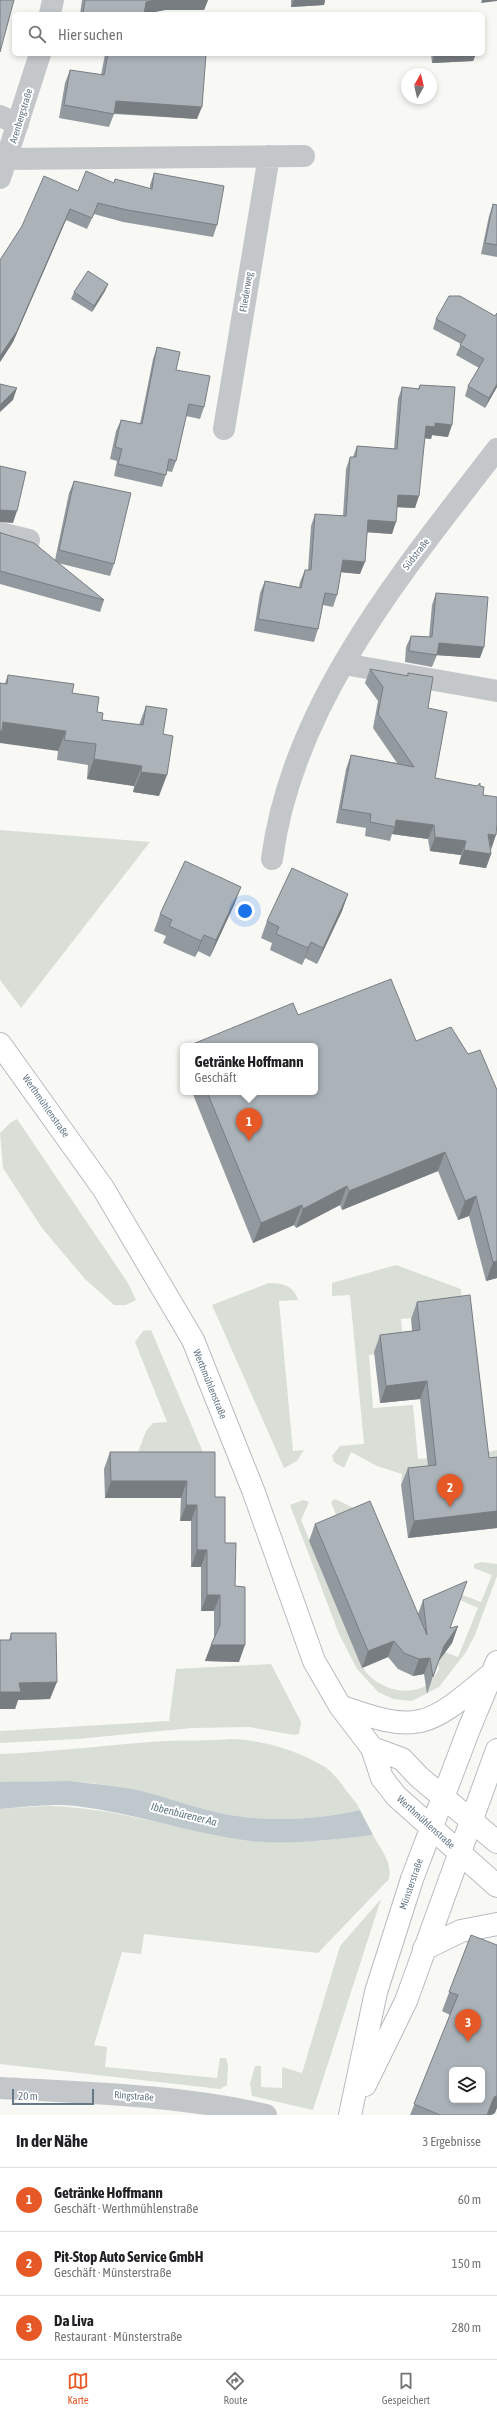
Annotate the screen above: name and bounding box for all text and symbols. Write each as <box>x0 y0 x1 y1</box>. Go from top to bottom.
search box <box>12 12 485 56</box>
icon: search <box>26 23 48 45</box>
text: Hier suchen <box>58 26 123 43</box>
north arrow <box>401 68 437 104</box>
street label: Arenbergstraße <box>7 87 35 145</box>
street label: Fliederweg <box>237 270 255 313</box>
street label: Südstraße <box>400 536 432 572</box>
your location <box>235 901 255 921</box>
popup <box>180 1043 318 1095</box>
text: Getränke Hoffmann <box>195 1053 303 1070</box>
text: Geschäft <box>195 1070 236 1085</box>
street label: Werthmühlenstraße <box>20 1073 72 1140</box>
pin: 1 <box>236 1108 262 1141</box>
street label: Werthmühlenstraße <box>191 1348 229 1421</box>
pin: 2 <box>437 1474 463 1507</box>
street label: Werthmühlenstraße <box>395 1793 457 1851</box>
water label: Ibbenbürener Aa <box>150 1800 218 1828</box>
street label: Münsterstraße <box>397 1857 425 1911</box>
pin: 3 <box>455 2009 481 2042</box>
map controls <box>449 2067 485 2103</box>
button: layers <box>449 2067 485 2103</box>
scale bar <box>12 2087 94 2106</box>
street label: Ringstraße <box>114 2089 155 2103</box>
text: 20 m <box>18 2090 38 2102</box>
text: In der Nähe <box>16 2131 88 2151</box>
text: 3 Ergebnisse <box>422 2134 481 2149</box>
text: Getränke Hoffmann <box>54 2184 163 2201</box>
text: 1 <box>26 2192 32 2207</box>
text: 60 m <box>458 2192 481 2207</box>
text: Geschäft · Werthmühlenstraße <box>54 2201 198 2216</box>
text: Pit-Stop Auto Service GmbH <box>54 2248 203 2265</box>
text: 2 <box>26 2256 32 2271</box>
text: 150 m <box>452 2256 481 2271</box>
text: Geschäft · Münsterstraße <box>54 2265 171 2280</box>
text: Da Liva <box>54 2312 94 2329</box>
text: 3 <box>26 2320 32 2335</box>
text: 280 m <box>452 2320 481 2335</box>
text: Restaurant · Münsterstraße <box>54 2329 182 2344</box>
tab: Karte <box>67 2370 89 2406</box>
tab: Route <box>223 2370 247 2406</box>
tab: Gespeichert <box>382 2370 430 2406</box>

